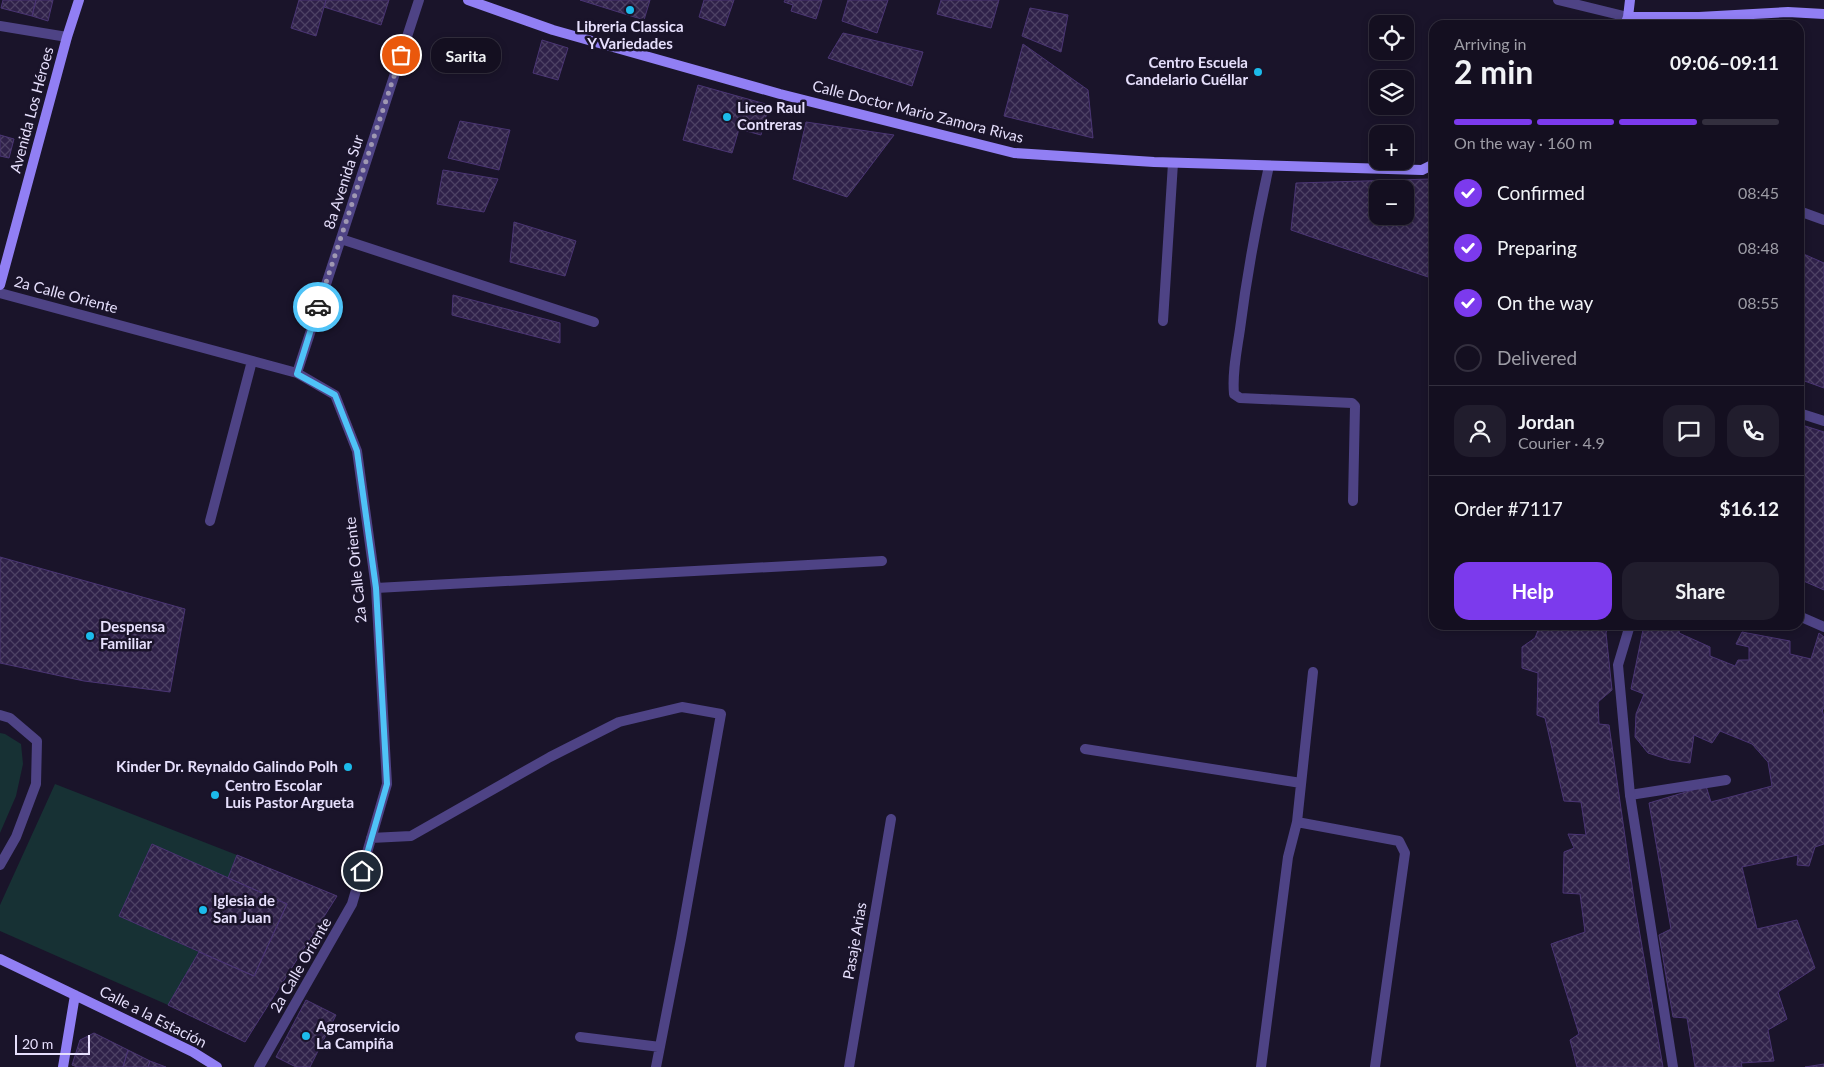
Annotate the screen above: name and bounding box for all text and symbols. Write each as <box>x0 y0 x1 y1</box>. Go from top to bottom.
marker: Libreria Classica Y Variedades <box>624 4 636 16</box>
map controls <box>1369 15 1414 225</box>
button: locate <box>1369 15 1414 60</box>
place label: Libreria Classica Y Variedades <box>576 17 684 52</box>
pin <box>380 34 422 76</box>
text: Arriving in <box>1454 34 1527 53</box>
callout: Sarita <box>431 38 501 72</box>
icon: bag <box>387 41 415 69</box>
street label: Avenida Los Héroes <box>6 45 57 175</box>
text: Sarita <box>446 46 486 65</box>
text: 09:06–09:11 <box>1670 51 1779 74</box>
text: 2 min <box>1454 52 1533 91</box>
place label: Centro Escuela Candelario Cuéllar <box>1126 53 1248 88</box>
marker: Centro Escuela Candelario Cuéllar <box>1252 66 1264 78</box>
button: layers <box>1369 70 1414 115</box>
street label: Calle Doctor Mario Zamora Rivas <box>811 76 1026 146</box>
place label: Liceo Raul Contreras <box>737 98 805 133</box>
marker: Liceo Raul Contreras <box>721 111 733 123</box>
button: + <box>1369 125 1414 170</box>
street label: 8a Avenida Sur <box>319 132 367 231</box>
text: On the way · 160 m <box>1454 133 1592 152</box>
icon: check <box>1454 179 1482 207</box>
button: − <box>1369 180 1414 225</box>
text: Confirmed <box>1497 181 1585 204</box>
text: 08:45 <box>1738 183 1779 202</box>
icon: check <box>1454 234 1482 262</box>
text: Preparing <box>1497 236 1577 259</box>
text: 08:48 <box>1738 238 1779 257</box>
street label: 2a Calle Oriente <box>12 272 120 317</box>
courier <box>293 282 343 332</box>
icon: check <box>1454 289 1482 317</box>
text: On the way <box>1497 291 1593 314</box>
icon: car <box>304 293 332 321</box>
text: 08:55 <box>1738 293 1779 312</box>
text: Delivered <box>1497 346 1577 369</box>
button: person <box>1454 405 1506 457</box>
button: chat <box>1663 405 1715 457</box>
button: phone <box>1727 405 1779 457</box>
text: Jordan <box>1518 410 1575 433</box>
text: Courier · 4.9 <box>1518 433 1605 452</box>
text: Order #7117 <box>1454 497 1563 520</box>
text: $16.12 <box>1719 497 1779 520</box>
street label: 2a Calle Oriente <box>340 516 370 624</box>
button: Help <box>1454 562 1612 620</box>
button: Share <box>1622 562 1779 620</box>
place label: Despensa Familiar <box>100 617 165 652</box>
marker: Despensa Familiar <box>84 630 96 642</box>
place label: Kinder Dr. Reynaldo Galindo Polh <box>116 757 338 775</box>
marker: Kinder Dr. Reynaldo Galindo Polh <box>342 761 354 773</box>
place label: Centro Escolar Luis Pastor Argueta <box>225 776 354 811</box>
marker: Centro Escolar Luis Pastor Argueta <box>209 789 221 801</box>
pin <box>341 850 383 892</box>
icon: home <box>348 857 376 885</box>
place label: Iglesia de San Juan <box>213 891 275 926</box>
street label: Pasaje Arias <box>838 901 870 981</box>
marker: Iglesia de San Juan <box>197 904 209 916</box>
street label: 2a Calle Oriente <box>266 914 335 1015</box>
street label: Calle a la Estación <box>97 981 210 1051</box>
place label: Agroservicio La Campiña <box>315 1017 400 1052</box>
marker: Agroservicio La Campiña <box>300 1030 312 1042</box>
scale bar <box>15 1032 90 1055</box>
text: 20 m <box>22 1035 53 1052</box>

